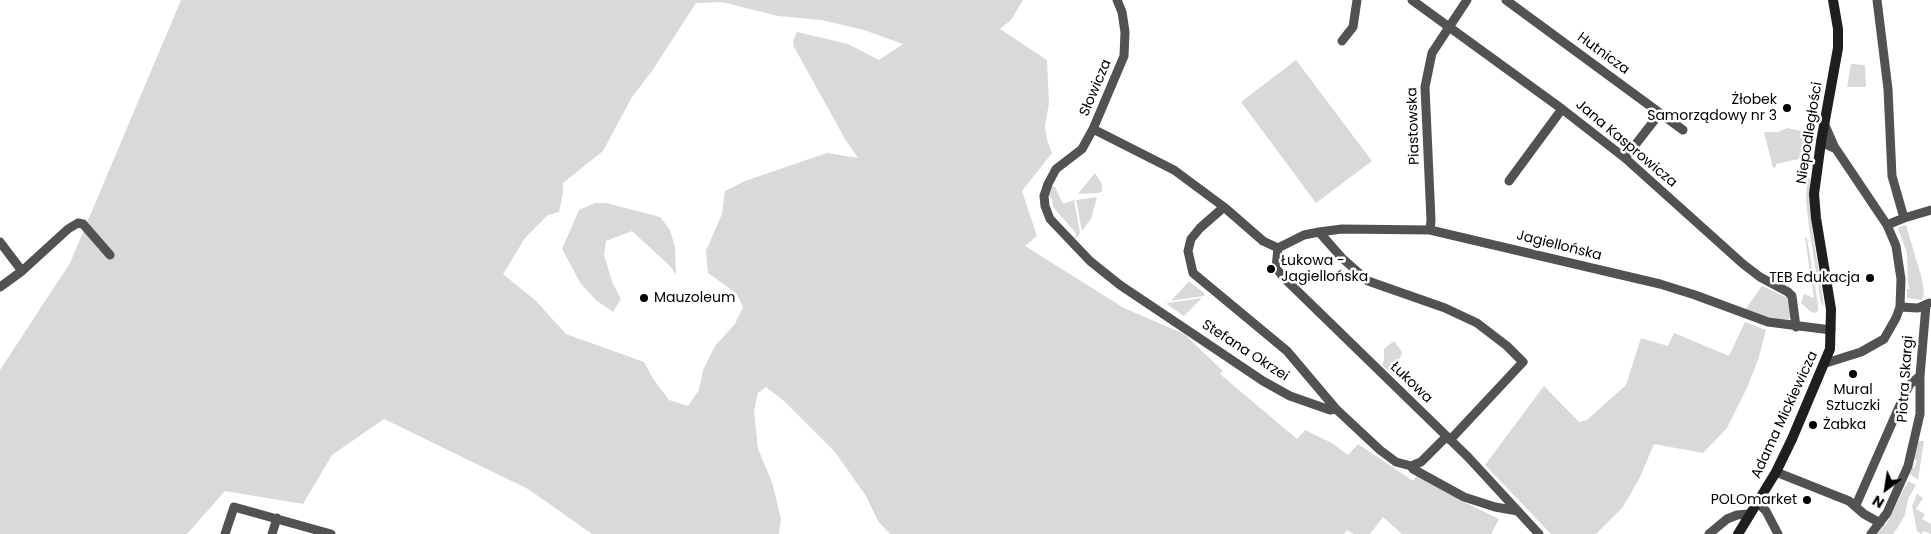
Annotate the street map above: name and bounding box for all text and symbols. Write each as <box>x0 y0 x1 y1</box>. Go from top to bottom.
street label: Hutnicza <box>1574 29 1632 79</box>
street label: Słowicza <box>1077 57 1115 119</box>
street label: Niepodległości <box>1794 81 1826 185</box>
street label: Piastowska <box>1404 87 1424 165</box>
place label: Żłobek Samorządowy nr 3 <box>1647 92 1777 124</box>
street label: Jana Kasprowicza <box>1572 97 1680 191</box>
marker: Żłobek Samorządowy nr 3 <box>1781 102 1793 114</box>
street label: Jagiellońska <box>1515 227 1603 265</box>
place label: Łukowa - Jagiellońska <box>1281 253 1368 286</box>
marker: Łukowa - Jagiellońska <box>1265 263 1277 275</box>
place label: TEB Edukacja <box>1769 270 1860 286</box>
marker: TEB Edukacja <box>1864 272 1876 284</box>
place label: Mauzoleum <box>654 290 735 306</box>
marker: Mauzoleum <box>638 292 650 304</box>
street label: Stefana Okrzei <box>1198 317 1292 385</box>
street label: Piotra Skargi <box>1895 335 1917 423</box>
street label: Adama Mickiewicza <box>1748 349 1822 481</box>
street label: Łukowa <box>1386 359 1436 407</box>
marker: Mural Sztuczki <box>1847 368 1859 380</box>
place label: Mural Sztuczki <box>1826 382 1880 414</box>
place label: Żabka <box>1823 417 1866 433</box>
marker: Żabka <box>1807 419 1819 431</box>
north arrow <box>1861 464 1911 514</box>
text: N <box>1869 491 1888 513</box>
place label: POLOmarket <box>1711 492 1797 508</box>
marker: POLOmarket <box>1801 494 1813 506</box>

